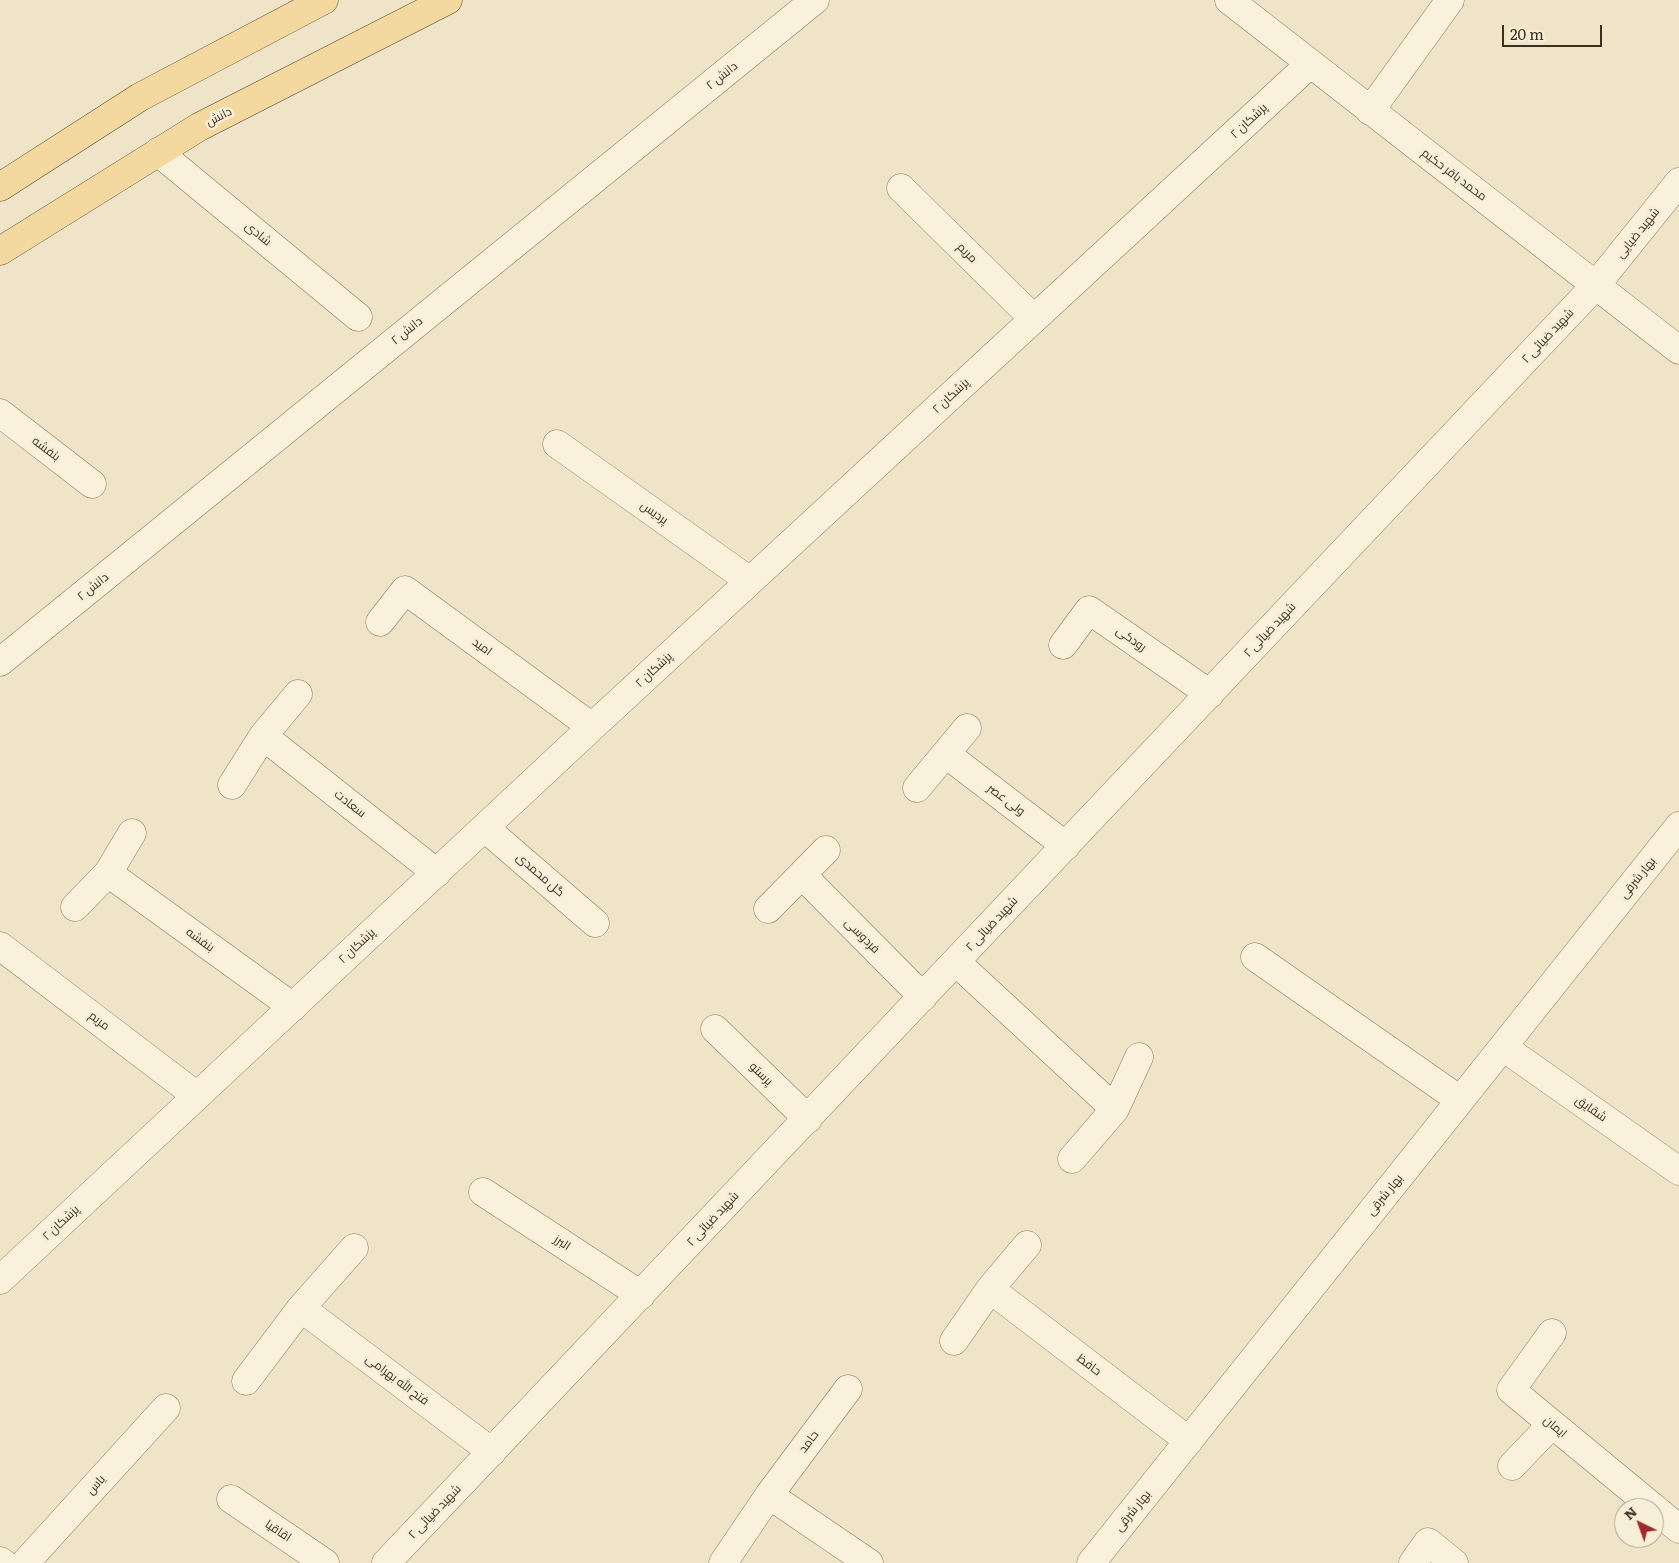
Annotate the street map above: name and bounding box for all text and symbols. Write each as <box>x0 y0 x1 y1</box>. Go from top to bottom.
scale bar <box>1504 15 1604 47</box>
text: 20 m <box>1510 22 1544 45</box>
street label: دانش ۲ <box>704 59 740 93</box>
street label: پزشکان ۲ <box>1228 100 1270 142</box>
street label: دانش <box>204 104 234 130</box>
street label: محمد باقر حکیم <box>1419 146 1489 204</box>
street label: شهید ضیایی <box>1613 205 1663 261</box>
street label: شادی <box>242 219 274 249</box>
street label: مریم <box>954 240 980 266</box>
street label: شهید ضیائی ۲ <box>1519 306 1577 366</box>
street label: دانش ۲ <box>389 314 425 348</box>
street label: پزشکان ۲ <box>930 375 972 417</box>
street label: بنفشه <box>29 434 63 464</box>
street label: پردیس <box>637 498 671 528</box>
street label: دانش ۲ <box>75 570 111 604</box>
street label: شهید ضیائی ۲ <box>1241 600 1299 660</box>
street label: رودکی <box>1113 623 1149 655</box>
street label: امید <box>469 635 495 659</box>
street label: پزشکان ۲ <box>633 649 675 691</box>
street label: ولی عصر <box>984 781 1028 819</box>
street label: سعادت <box>331 787 369 821</box>
street label: گل محمدی <box>513 850 567 900</box>
street label: بهار شرقی <box>1617 854 1659 902</box>
street label: شهید ضیائی ۲ <box>963 894 1021 954</box>
street label: فردوسی <box>841 915 883 957</box>
street label: بنفشه <box>183 925 217 955</box>
street label: پزشکان ۲ <box>336 925 378 967</box>
street label: مریم <box>86 1009 112 1033</box>
street label: پرستو <box>746 1059 776 1089</box>
street label: شقایق <box>1573 1093 1609 1125</box>
street label: بهار شرقی <box>1364 1171 1406 1219</box>
street label: شهید ضیائی ۲ <box>684 1189 742 1249</box>
street label: پزشکان ۲ <box>40 1202 82 1244</box>
street label: البرز <box>551 1232 573 1254</box>
street label: حافظ <box>1074 1351 1104 1379</box>
street label: فتح الله بهرامی <box>363 1352 431 1408</box>
street label: ایمان <box>1540 1413 1570 1441</box>
street label: حامد <box>796 1428 822 1456</box>
street label: یاس <box>84 1472 108 1498</box>
street label: شهید ضیائی ۲ <box>406 1482 464 1542</box>
street label: بهار شرقی <box>1112 1487 1154 1535</box>
north arrow <box>1614 1498 1664 1548</box>
text: N <box>1619 1501 1641 1524</box>
street label: اقاقیا <box>262 1517 294 1545</box>

